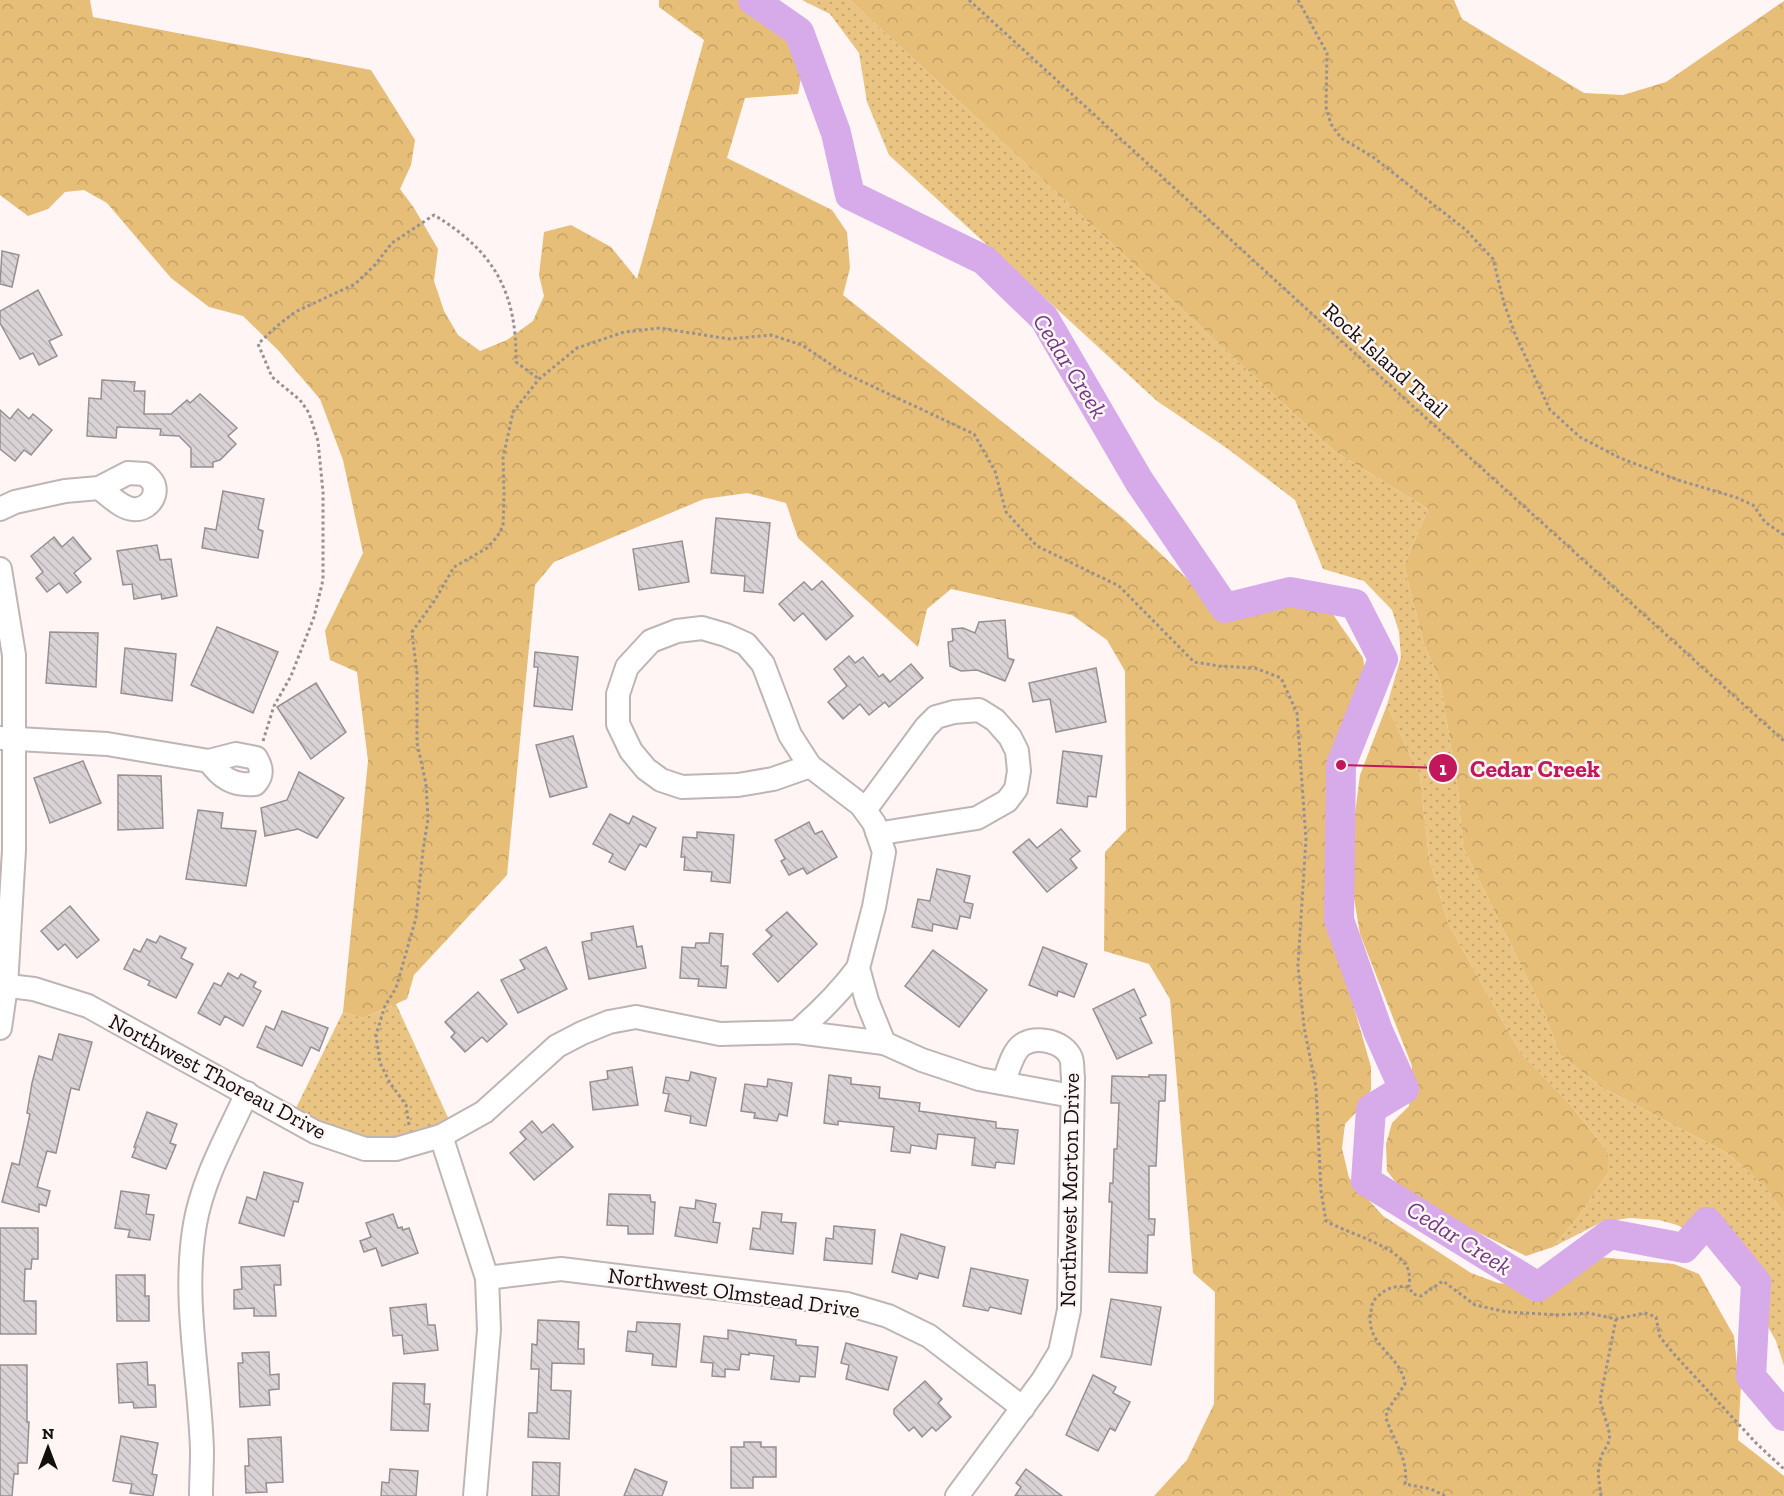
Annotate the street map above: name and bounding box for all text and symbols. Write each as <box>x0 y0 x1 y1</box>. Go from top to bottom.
street label: Rock Island Trail <box>1318 297 1454 424</box>
water label: Cedar Creek <box>1027 308 1114 424</box>
callout: Cedar Creek <box>1428 747 1612 789</box>
text: Cedar Creek <box>1470 754 1600 783</box>
text: 1 <box>1439 758 1447 780</box>
street label: Northwest Thoreau Drive <box>104 1008 331 1145</box>
street label: Northwest Morton Drive <box>1054 1073 1085 1307</box>
water label: Cedar Creek <box>1401 1194 1517 1281</box>
street label: Northwest Olmstead Drive <box>606 1261 862 1324</box>
north arrow <box>18 1418 78 1478</box>
text: N <box>42 1424 54 1443</box>

